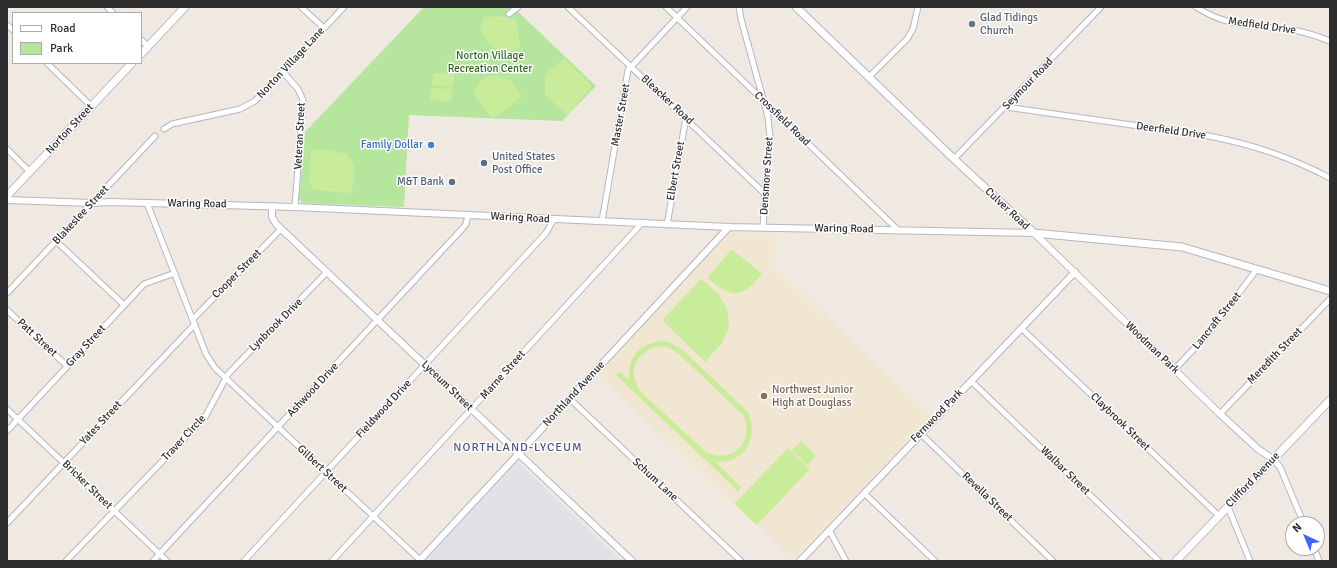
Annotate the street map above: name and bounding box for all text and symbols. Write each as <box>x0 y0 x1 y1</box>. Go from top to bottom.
place label: Glad Tidings Church <box>980 11 1038 37</box>
legend <box>12 12 142 64</box>
street label: Medfield Drive <box>1227 15 1297 37</box>
marker: Glad Tidings Church <box>967 19 977 29</box>
text: Road <box>50 21 76 36</box>
street label: Norton Village Lane <box>254 24 328 102</box>
text: Park <box>50 41 73 56</box>
park label: Norton Village Recreation Center <box>448 49 532 75</box>
street label: Seymour Road <box>1000 55 1056 113</box>
street label: Bleacker Road <box>638 72 696 128</box>
street label: Master Street <box>609 83 633 147</box>
street label: Crossfield Road <box>751 89 813 149</box>
street label: Norton Street <box>43 101 97 157</box>
street label: Veteran Street <box>292 102 308 170</box>
street label: Deerfield Drive <box>1135 120 1207 142</box>
street label: Densmore Street <box>758 136 776 216</box>
place label: Family Dollar <box>361 138 423 152</box>
marker: Family Dollar <box>426 140 436 150</box>
street label: Elbert Street <box>664 140 688 202</box>
place label: United States Post Office <box>492 150 555 176</box>
marker: United States Post Office <box>479 158 489 168</box>
place label: M&T Bank <box>397 175 444 189</box>
marker: M&T Bank <box>447 177 457 187</box>
street label: Blakeslee Street <box>50 183 112 247</box>
street label: Culver Road <box>982 185 1032 233</box>
street label: Waring Road <box>167 197 227 211</box>
street label: Waring Road <box>490 210 550 226</box>
street label: Waring Road <box>814 222 874 236</box>
street label: Cooper Street <box>210 247 264 301</box>
street label: Lancraft Street <box>1190 290 1244 352</box>
street label: Lynbrook Drive <box>247 296 305 354</box>
street label: Patt Street <box>14 316 60 360</box>
street label: Woodman Park <box>1122 319 1182 377</box>
street label: Gray Street <box>63 322 109 370</box>
street label: Meredith Street <box>1245 325 1305 387</box>
street label: Marne Street <box>478 348 528 402</box>
street label: Lyceum Street <box>418 358 476 414</box>
street label: Northland Avenue <box>540 358 608 430</box>
street label: Ashwood Drive <box>284 360 342 420</box>
street label: Fieldwood Drive <box>353 377 415 441</box>
place label: Northwest Junior High at Douglass <box>772 383 853 409</box>
street label: Fernwood Park <box>908 386 966 446</box>
street label: Claybrook Street <box>1087 390 1153 454</box>
marker: Northwest Junior High at Douglass <box>759 391 769 401</box>
street label: Yates Street <box>77 398 125 448</box>
street label: Traver Circle <box>159 412 209 464</box>
district label: NORTHLAND-LYCEUM <box>453 441 583 455</box>
street label: Gilbert Street <box>294 442 350 496</box>
street label: Walbar Street <box>1037 444 1093 498</box>
street label: Clifford Avenue <box>1223 450 1283 510</box>
street label: Schum Lane <box>630 456 680 504</box>
street label: Bricker Street <box>59 458 115 512</box>
street label: Revella Street <box>959 470 1015 524</box>
north arrow <box>1285 516 1325 556</box>
text: N <box>1290 520 1304 535</box>

